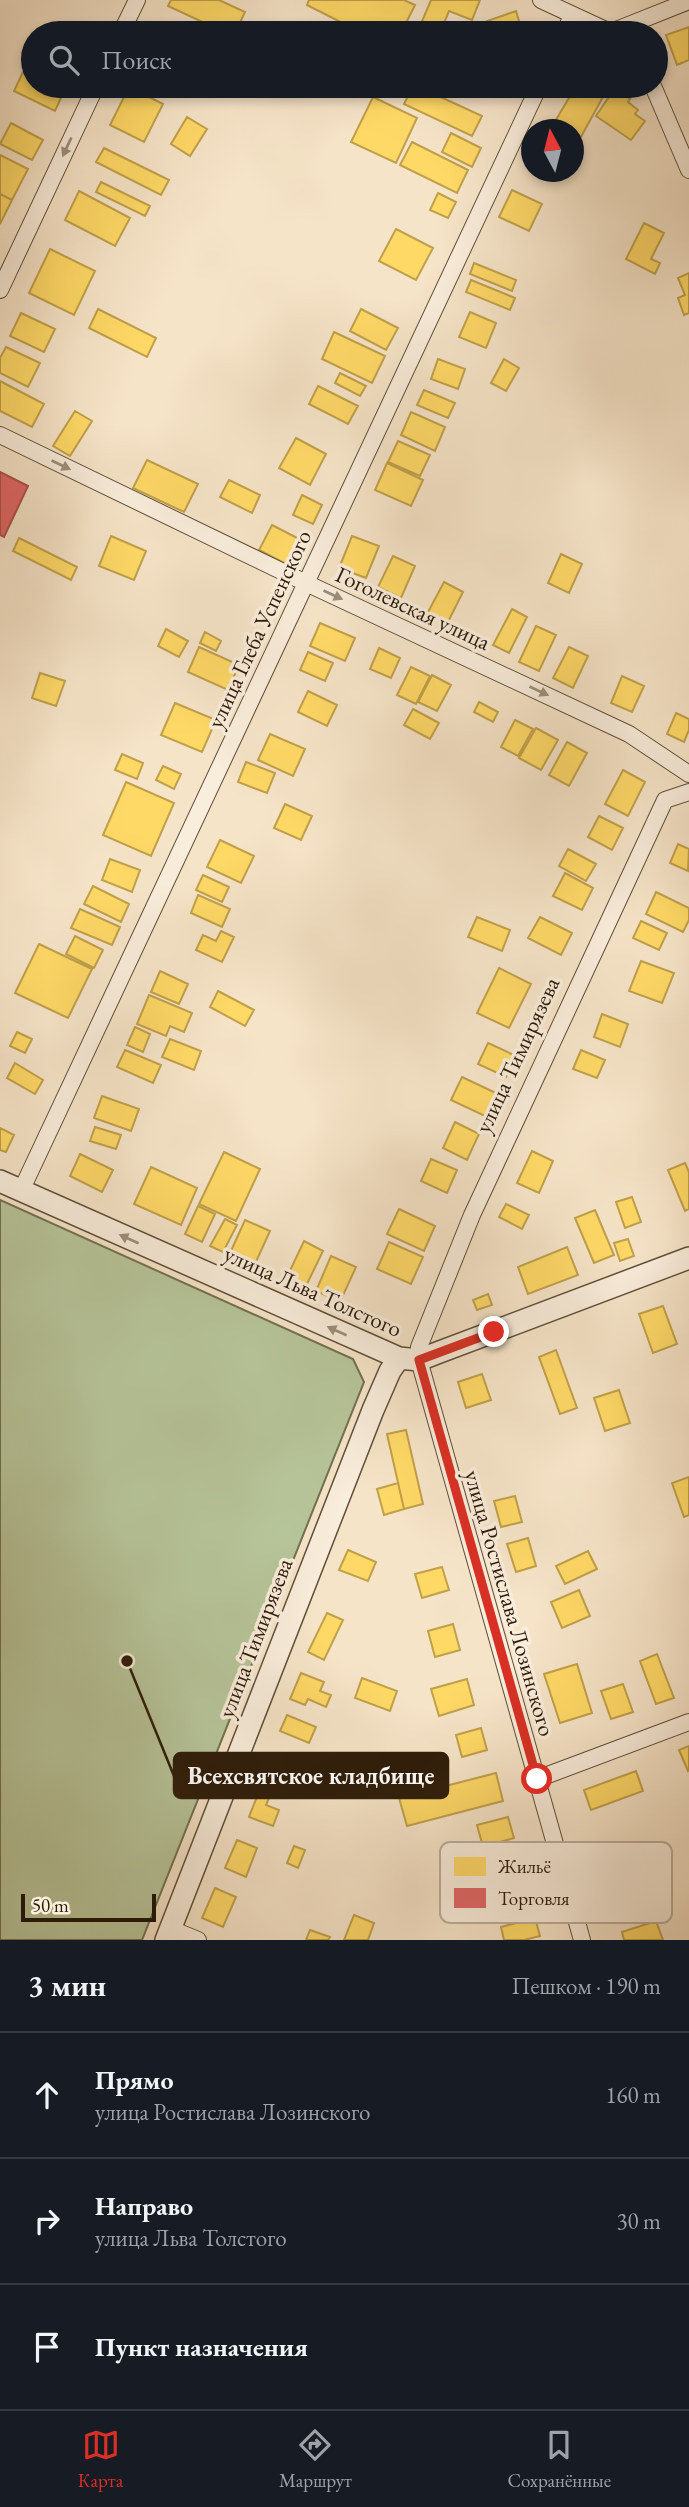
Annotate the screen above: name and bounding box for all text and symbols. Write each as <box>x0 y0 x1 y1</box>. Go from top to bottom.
search box <box>21 21 668 98</box>
icon: search <box>45 41 83 79</box>
text: Поиск <box>101 43 172 77</box>
north arrow <box>521 119 584 182</box>
one-way arrow <box>61 137 72 158</box>
one-way arrow <box>51 460 71 471</box>
street label: улица Глеба Успенского <box>200 525 318 733</box>
street label: Гоголевская улица <box>331 559 496 657</box>
one-way arrow <box>323 589 343 601</box>
one-way arrow <box>529 686 549 697</box>
street label: улица Тимирязева <box>468 971 567 1138</box>
one-way arrow <box>119 1233 139 1245</box>
street label: улица Льва Толстого <box>219 1238 407 1344</box>
route end <box>478 1316 509 1347</box>
one-way arrow <box>327 1325 347 1337</box>
street label: улица Ростислава Лозинского <box>458 1466 562 1740</box>
street label: улица Тимирязева <box>211 1553 300 1722</box>
callout: Всехсвятское кладбище <box>174 1753 448 1798</box>
text: Всехсвятское кладбище <box>188 1760 434 1791</box>
route start <box>521 1763 552 1794</box>
legend <box>440 1842 672 1923</box>
text: Жильё <box>497 1854 551 1879</box>
text: Торговля <box>498 1886 570 1911</box>
scale bar <box>21 1891 156 1923</box>
text: 50 m <box>32 1893 69 1918</box>
text: 3 мин <box>28 1966 106 2005</box>
text: Пешком · 190 m <box>512 1971 661 2001</box>
text: Прямо <box>95 2063 174 2097</box>
icon: ahead <box>28 2076 66 2114</box>
text: 160 m <box>605 2080 661 2110</box>
text: улица Ростислава Лозинского <box>95 2097 371 2127</box>
text: Направо <box>95 2189 193 2223</box>
icon: right <box>28 2202 66 2240</box>
text: 30 m <box>616 2206 661 2236</box>
text: улица Льва Толстого <box>95 2223 287 2253</box>
icon: arrive <box>28 2328 66 2366</box>
text: Пункт назначения <box>95 2330 308 2364</box>
tab: Карта <box>78 2426 123 2493</box>
tab: Маршрут <box>279 2426 352 2493</box>
tab: Сохранённые <box>508 2426 611 2493</box>

